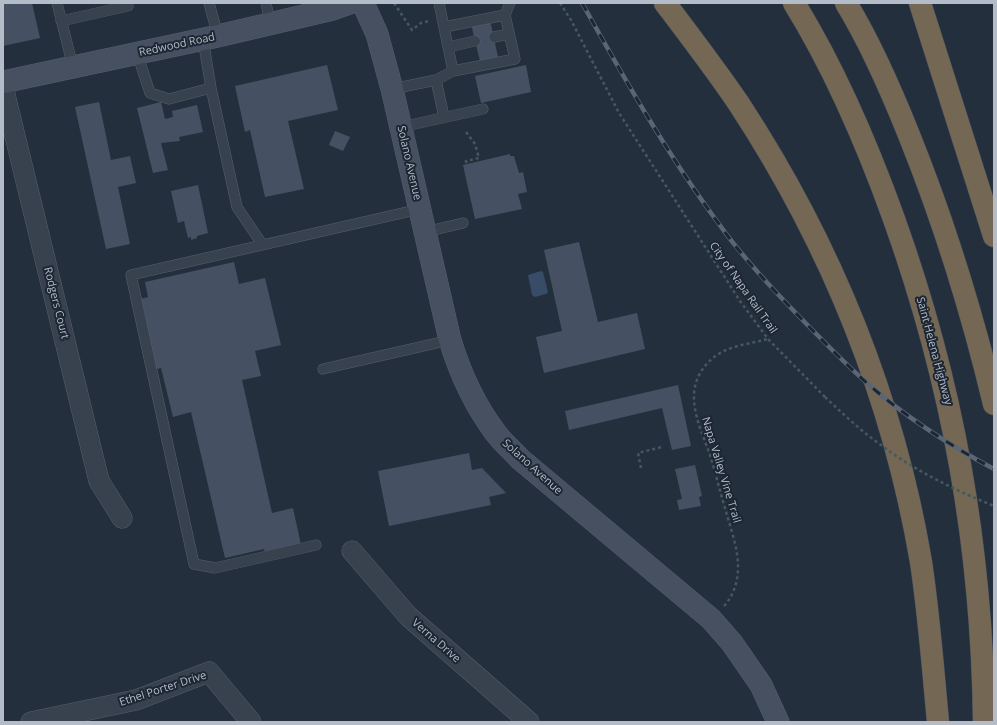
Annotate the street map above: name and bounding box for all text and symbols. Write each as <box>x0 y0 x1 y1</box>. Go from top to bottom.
street label: Redwood Road <box>138 31 216 59</box>
street label: Solano Avenue <box>394 124 424 202</box>
street label: City of Napa Rail Trail <box>706 240 780 336</box>
street label: Rodgers Court <box>41 266 71 340</box>
street label: Saint Helena Highway <box>913 296 955 406</box>
street label: Napa Valley Vine Trail <box>699 415 743 525</box>
street label: Solano Avenue <box>499 437 565 497</box>
street label: Verna Drive <box>409 616 463 666</box>
street label: Ethel Porter Drive <box>118 669 208 709</box>

